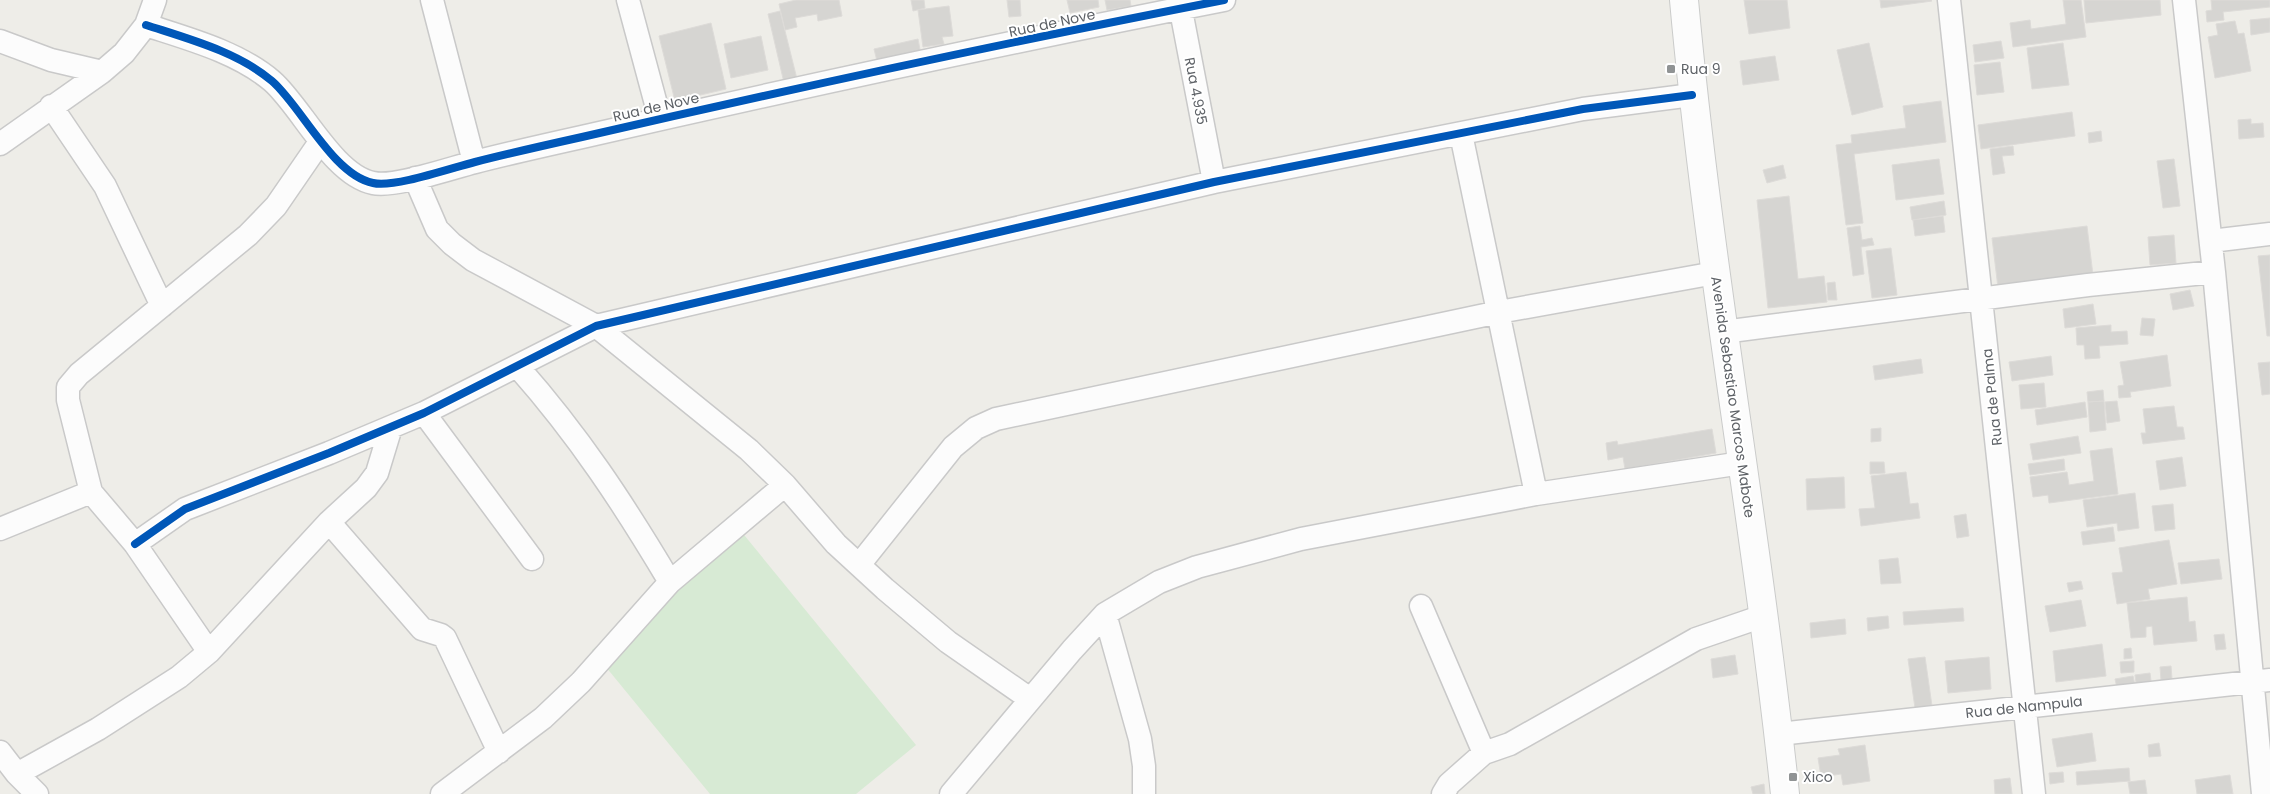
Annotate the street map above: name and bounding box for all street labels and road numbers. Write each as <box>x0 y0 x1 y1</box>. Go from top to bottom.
street label: Rua de Nove <box>1007 4 1097 42</box>
street label: Rua 4.935 <box>1180 56 1212 126</box>
street label: Rua de Nove <box>611 87 701 127</box>
street label: Avenida Sebastiao Marcos Mabote <box>1706 275 1760 519</box>
street label: Rua de Palma <box>1977 347 2007 447</box>
street label: Rua de Nampula <box>1964 691 2084 723</box>

